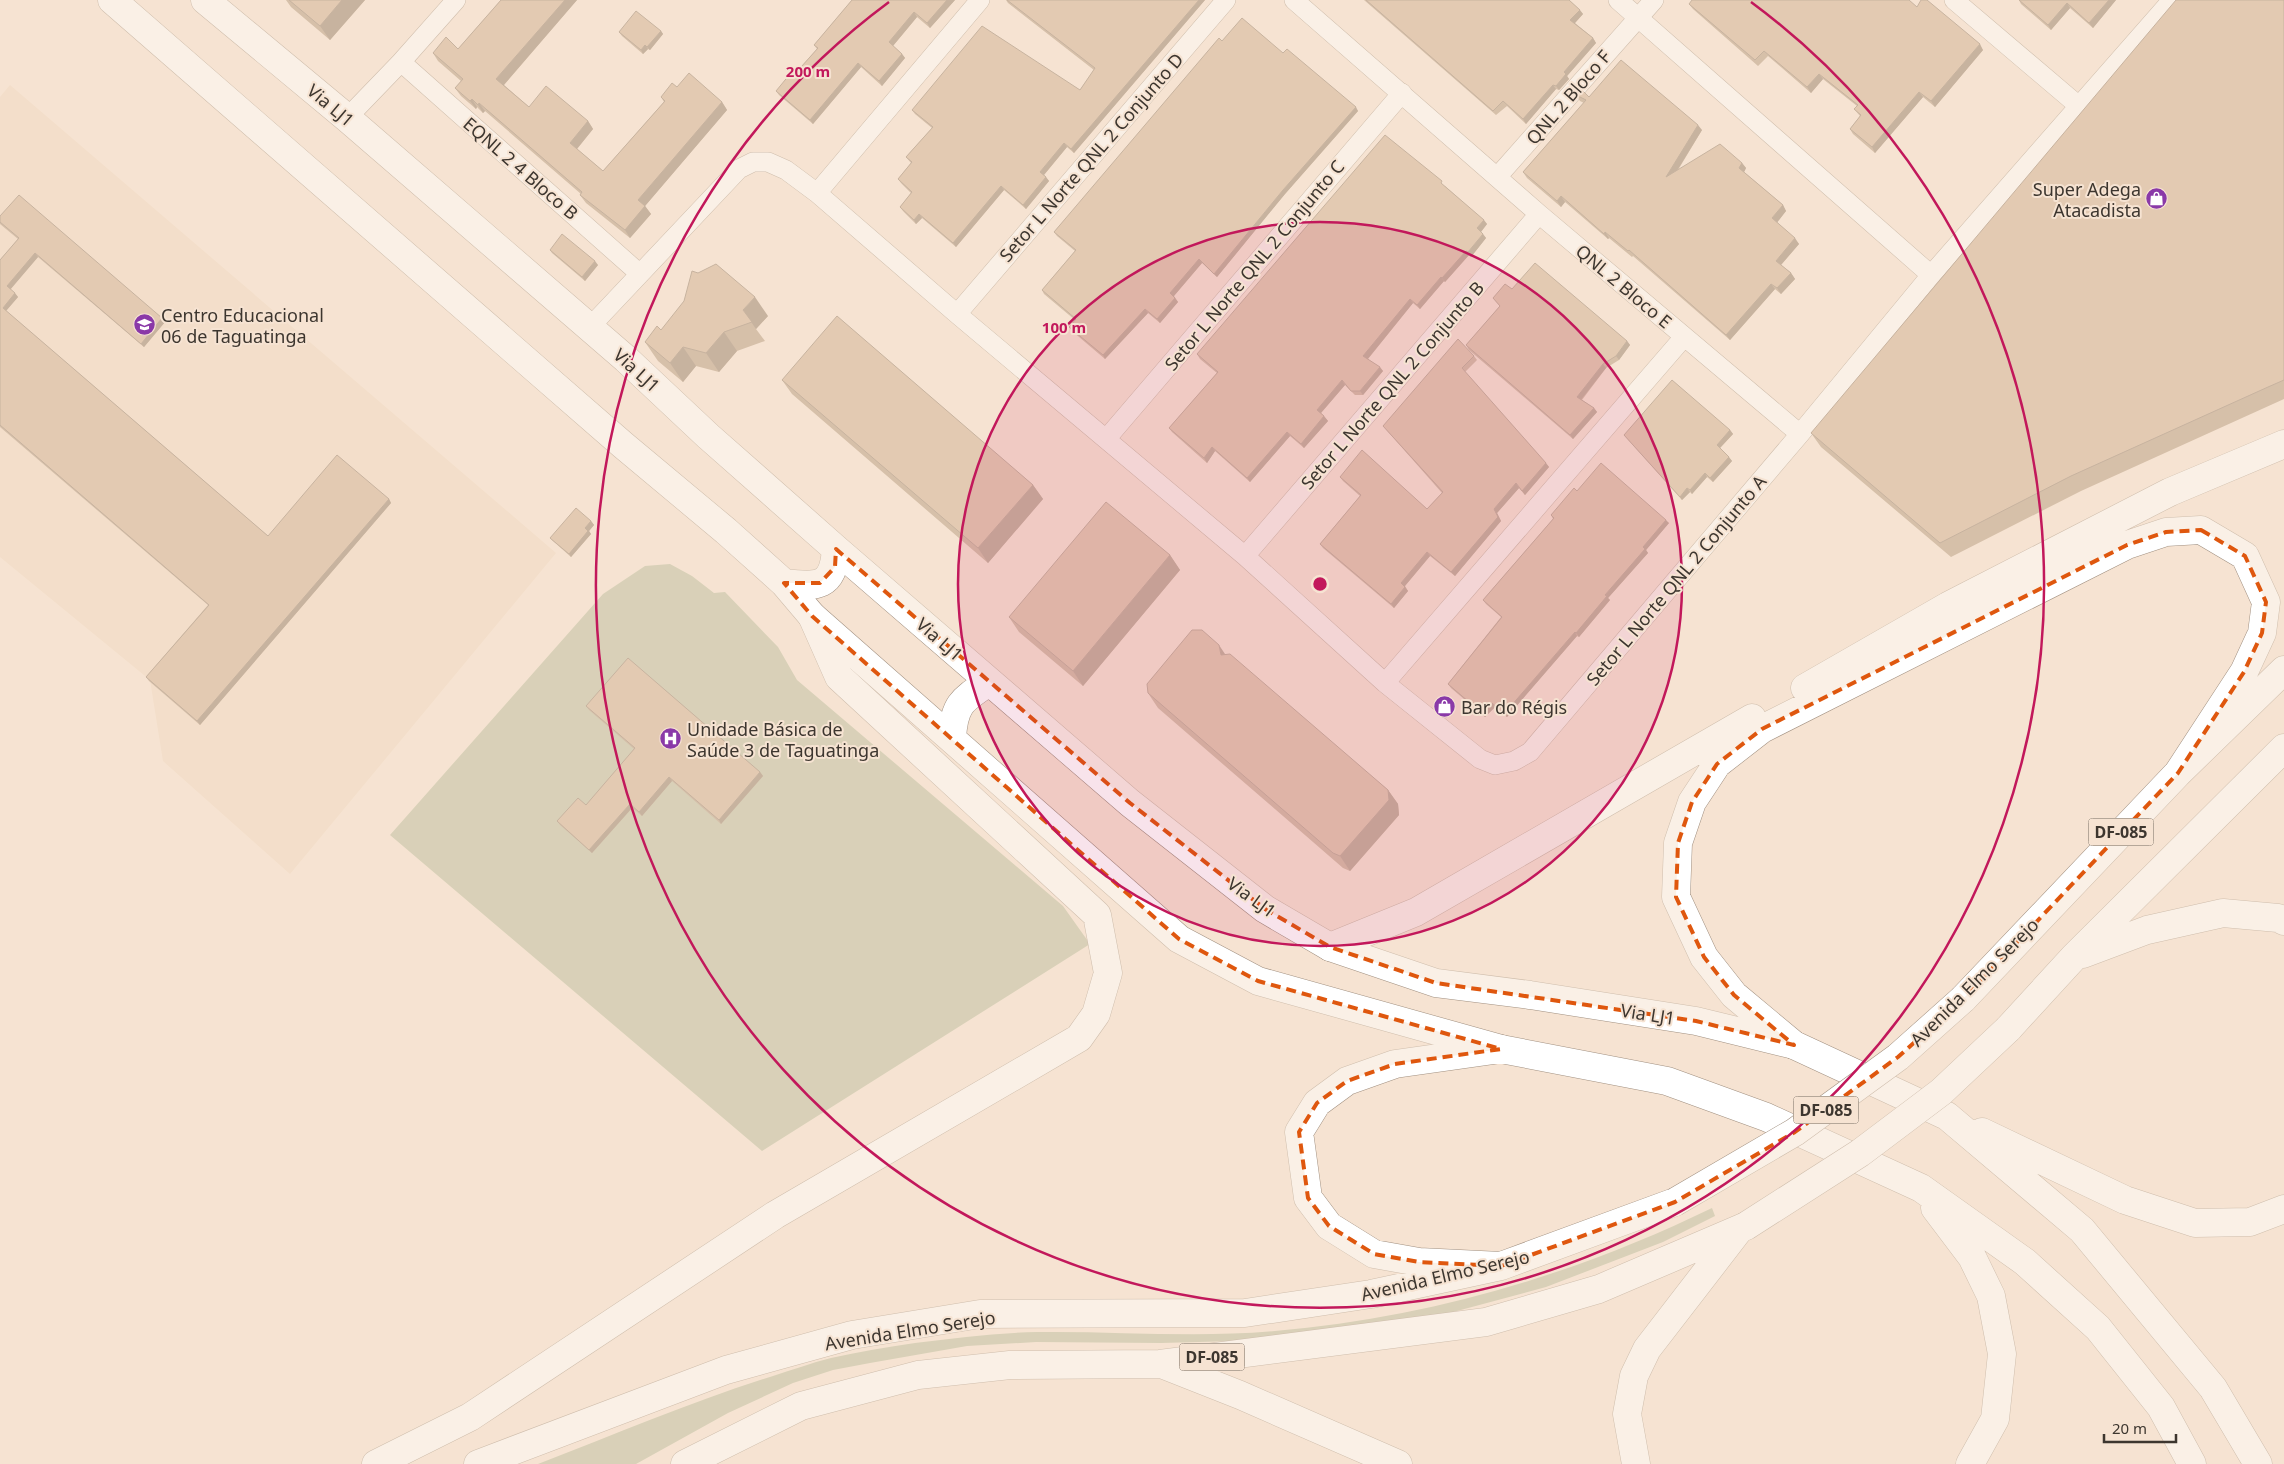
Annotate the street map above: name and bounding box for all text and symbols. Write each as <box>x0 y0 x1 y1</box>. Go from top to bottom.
street label: QNL 2 Bloco F <box>1520 45 1616 149</box>
street label: Setor L Norte QNL 2 Conjunto D <box>994 48 1188 266</box>
text: 200 m <box>786 61 830 81</box>
street label: Via LJ1 <box>302 78 360 132</box>
street label: EQNL 2 4 Bloco B <box>458 111 584 225</box>
street label: Setor L Norte QNL 2 Conjunto C <box>1159 155 1349 375</box>
place label: Super Adega Atacadista <box>2033 177 2141 222</box>
shop icon: Super Adega Atacadista <box>2145 187 2169 211</box>
street label: QNL 2 Bloco E <box>1571 239 1677 333</box>
street label: Setor L Norte QNL 2 Conjunto B <box>1295 276 1489 494</box>
place label: Centro Educacional 06 de Taguatinga <box>161 303 324 348</box>
school or university icon: Centro Educacional 06 de Taguatinga <box>133 313 157 337</box>
text: 100 m <box>1042 317 1086 337</box>
street label: Via LJ1 <box>609 343 665 397</box>
street label: Setor L Norte QNL 2 Conjunto A <box>1581 469 1772 690</box>
centre of rings <box>1311 575 1329 593</box>
street label: Via LJ1 <box>911 612 969 666</box>
shop icon: Bar do Régis <box>1433 695 1457 719</box>
place label: Bar do Régis <box>1461 695 1567 719</box>
place label: Unidade Básica de Saúde 3 de Taguatinga <box>687 717 879 762</box>
hospital icon: Unidade Básica de Saúde 3 de Taguatinga <box>659 727 683 751</box>
road number: DF-085 <box>2088 819 2154 846</box>
street label: Via LJ1 <box>1223 871 1281 923</box>
street label: Avenida Elmo Serejo <box>1905 913 2043 1051</box>
street label: Via LJ1 <box>1619 998 1677 1030</box>
road number: DF-085 <box>1794 1096 1858 1124</box>
street label: Avenida Elmo Serejo <box>1358 1244 1532 1306</box>
street label: Avenida Elmo Serejo <box>823 1305 997 1355</box>
road number: DF-085 <box>1180 1344 1244 1370</box>
scale bar <box>2104 1412 2176 1444</box>
text: 20 m <box>2112 1418 2147 1438</box>

